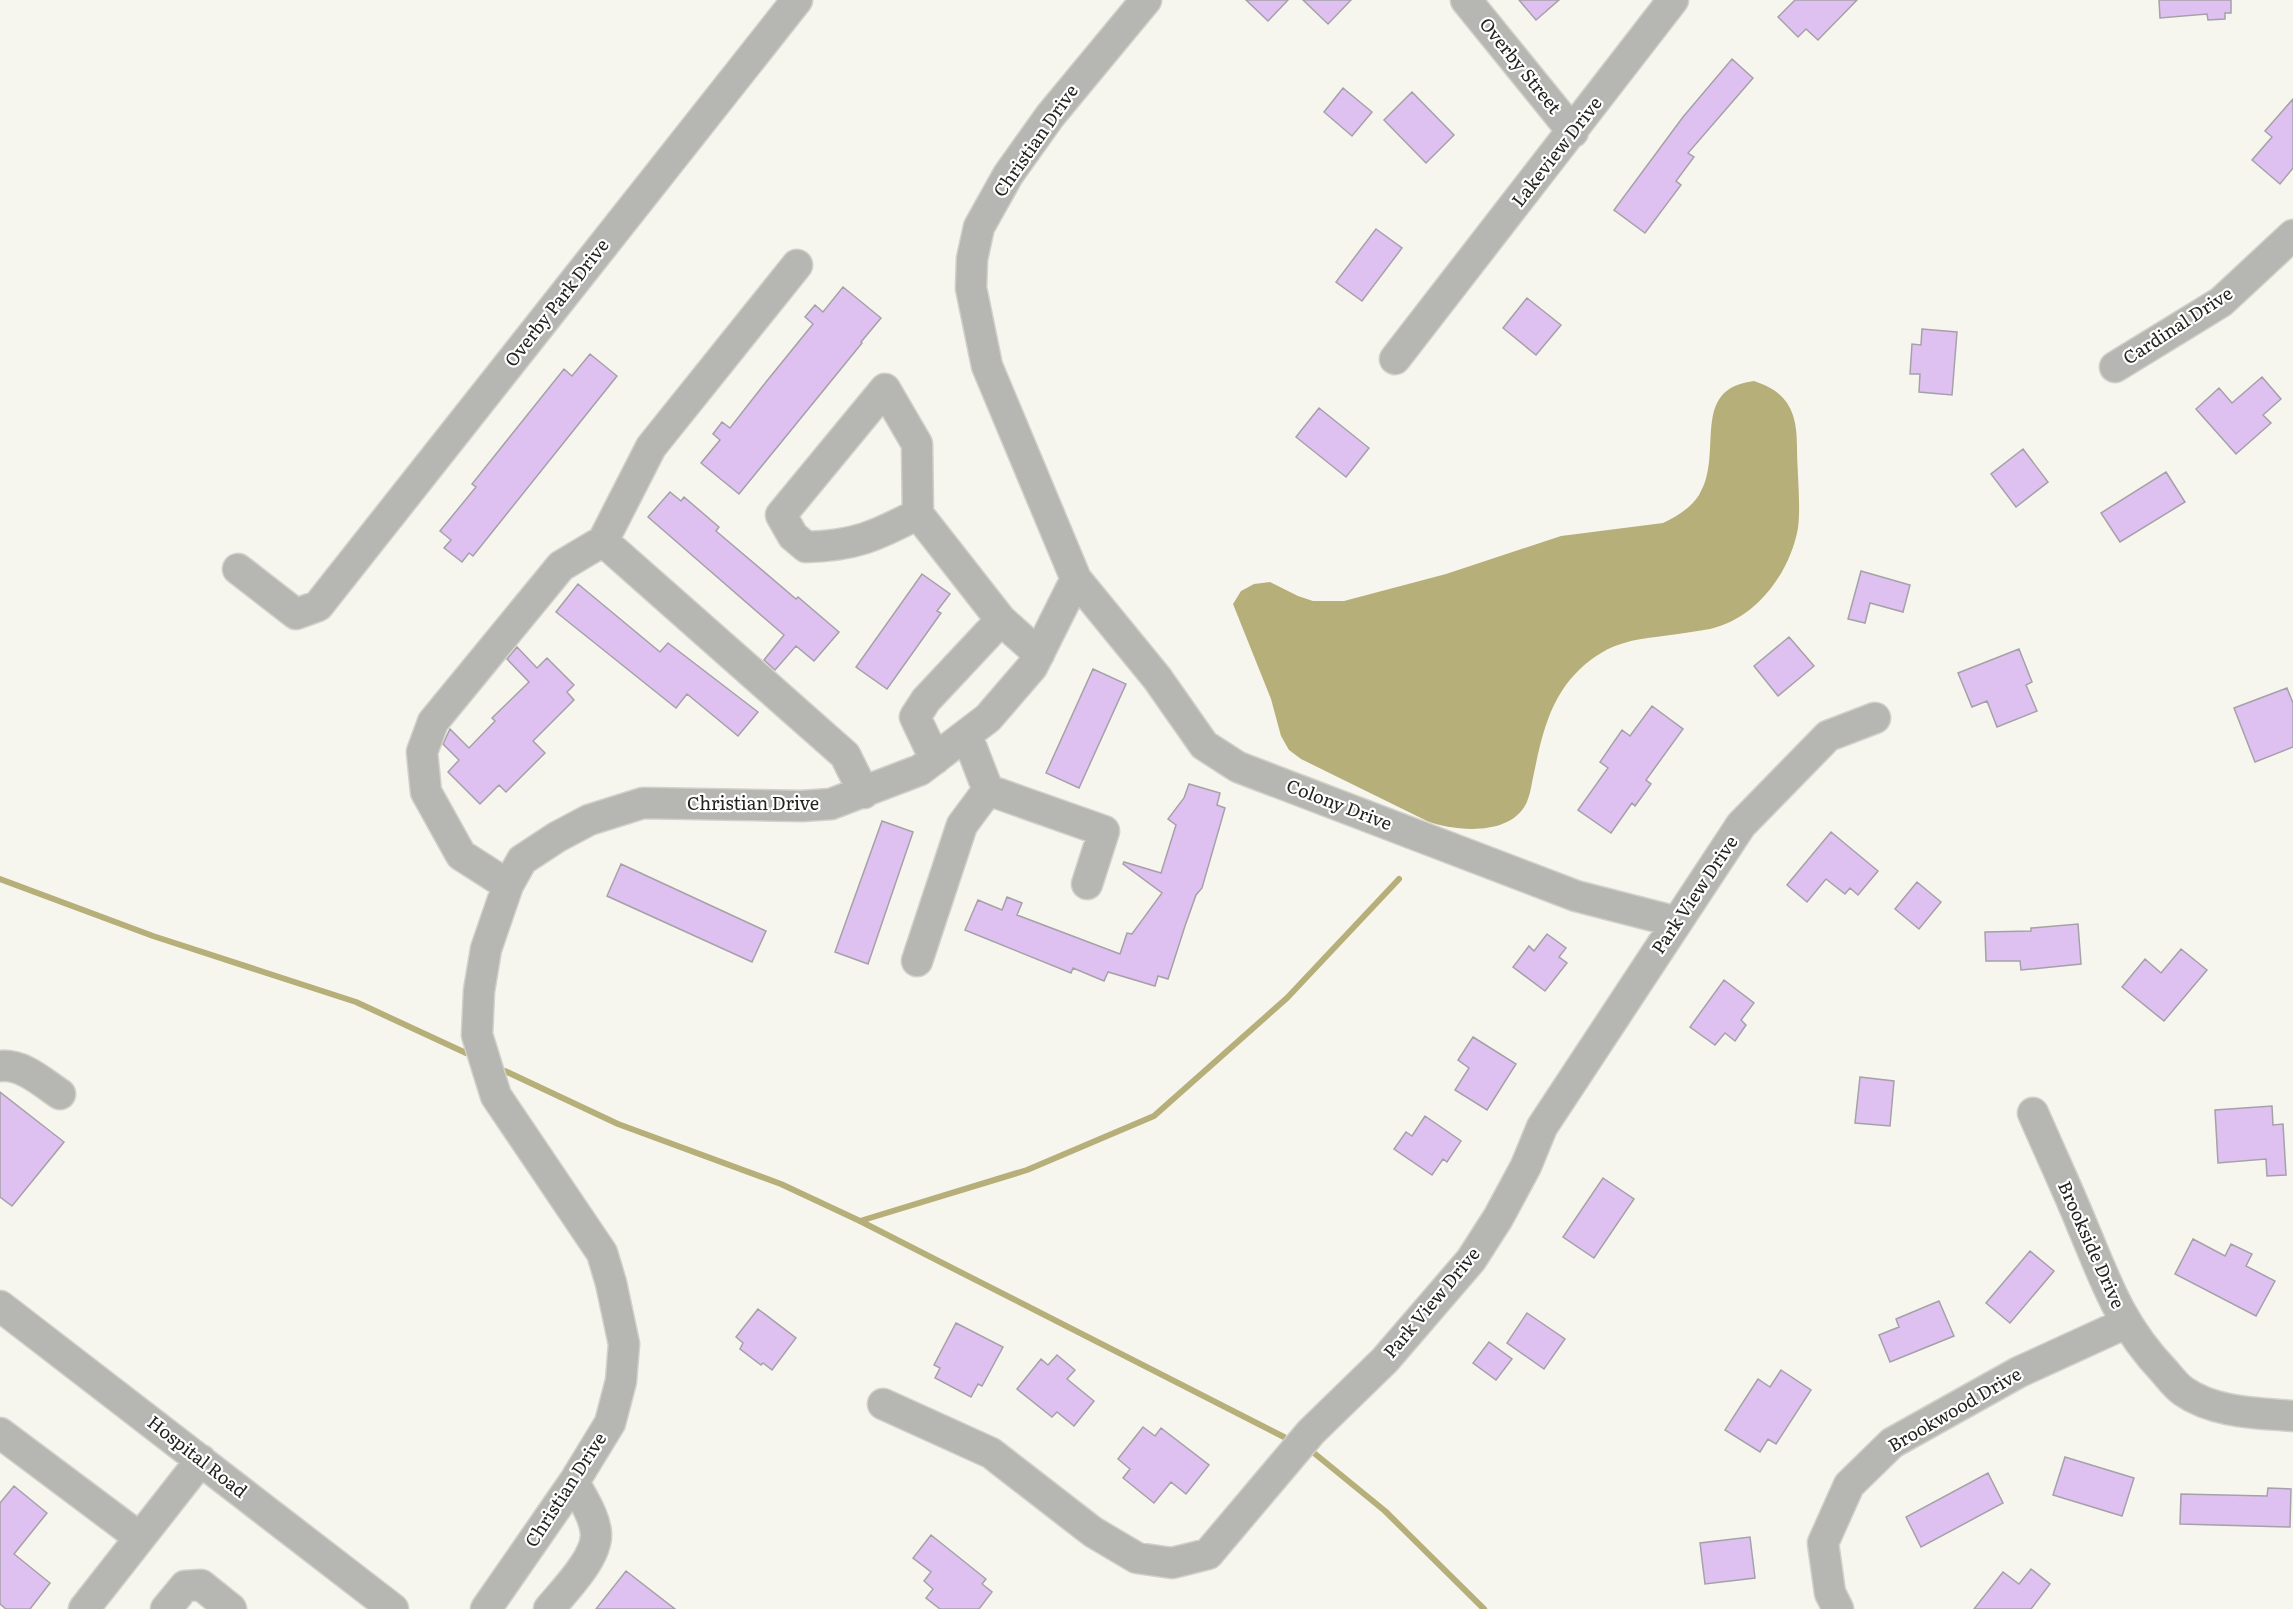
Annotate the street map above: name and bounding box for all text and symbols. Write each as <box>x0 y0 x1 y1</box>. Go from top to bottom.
street label: Overby Street <box>1474 11 1569 120</box>
street label: Christian Drive <box>986 78 1084 202</box>
street label: Lakeview Drive <box>1504 90 1607 212</box>
street label: Overby Park Drive <box>497 232 614 372</box>
street label: Cardinal Drive <box>2117 279 2237 370</box>
street label: Colony Drive <box>1283 771 1396 836</box>
street label: Christian Drive <box>687 789 819 816</box>
street label: Park View Drive <box>1644 830 1743 959</box>
street label: Brookside Drive <box>2052 1176 2133 1313</box>
street label: Park View Drive <box>1376 1241 1485 1363</box>
street label: Brookwood Drive <box>1883 1360 2026 1458</box>
street label: Hospital Road <box>142 1408 254 1503</box>
street label: Christian Drive <box>517 1426 612 1552</box>

